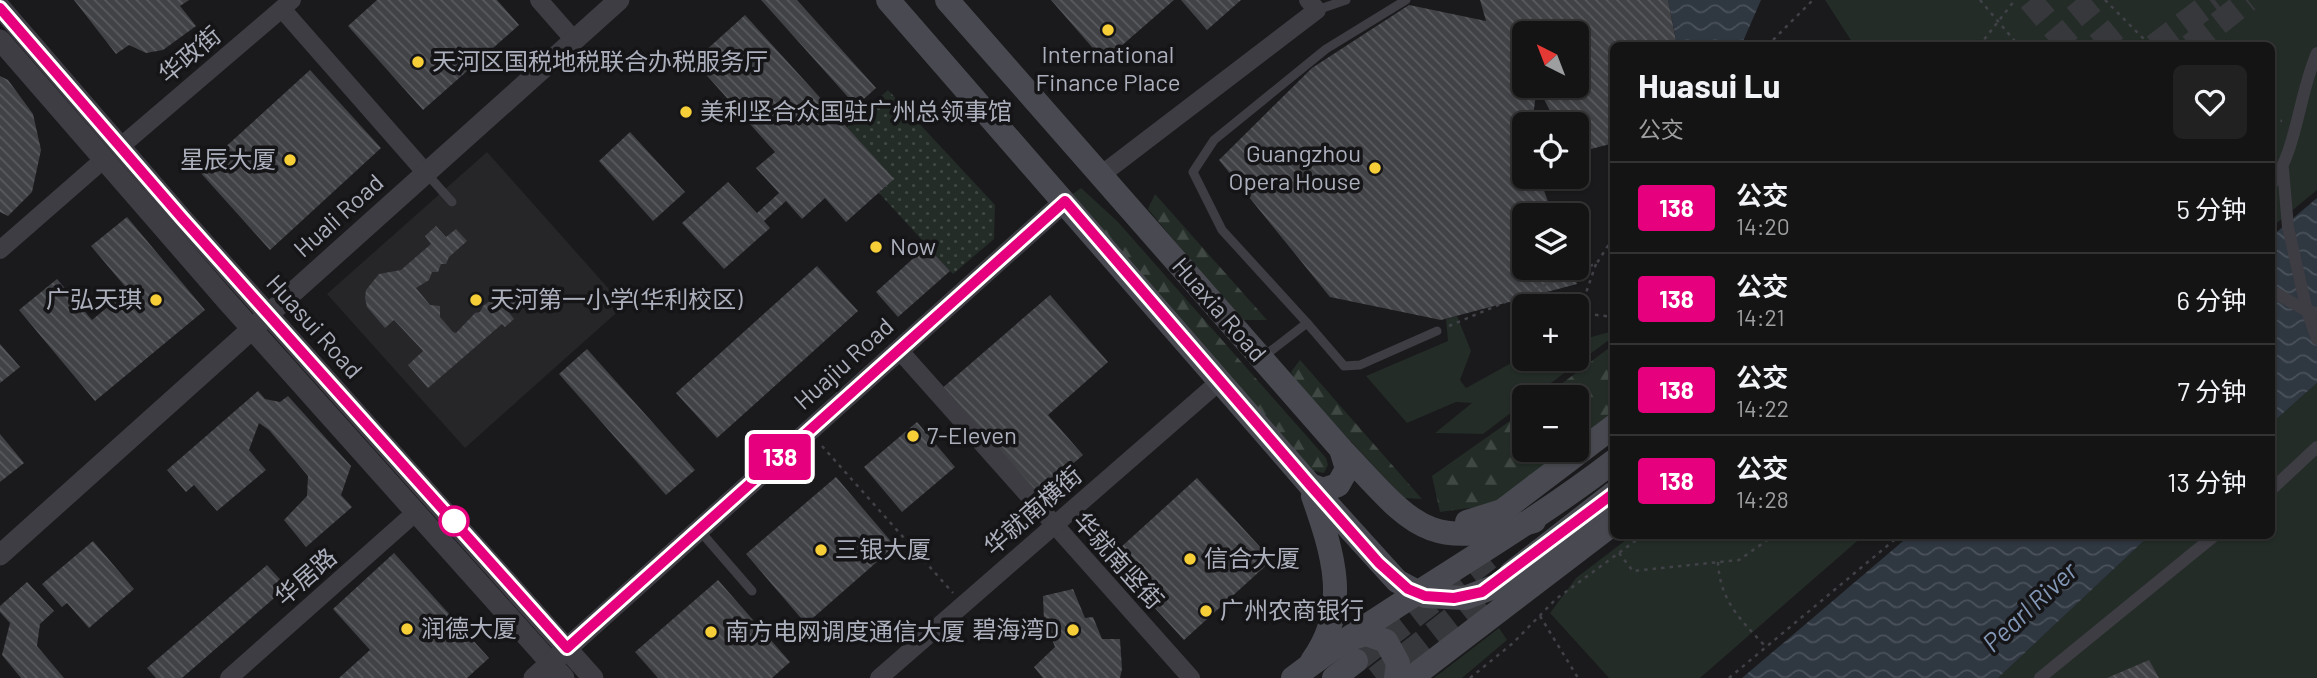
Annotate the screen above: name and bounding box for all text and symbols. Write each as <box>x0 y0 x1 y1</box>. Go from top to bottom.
street label: 华政街 <box>152 20 226 88</box>
north arrow <box>1512 21 1589 98</box>
map controls <box>1512 21 1589 462</box>
marker: International Finance Place <box>1100 22 1116 38</box>
place label: International Finance Place <box>1036 39 1180 96</box>
place label: 天河区国税地税联合办税服务厅 <box>432 46 768 75</box>
marker: 天河区国税地税联合办税服务厅 <box>410 54 426 70</box>
text: Huasui Lu <box>1638 65 1781 105</box>
button: heart <box>2173 65 2247 139</box>
place label: 美利坚合众国驻广州总领事馆 <box>700 96 1012 125</box>
marker: 美利坚合众国驻广州总领事馆 <box>678 104 694 120</box>
button: locate <box>1512 112 1589 189</box>
text: 公交 <box>1638 115 1684 143</box>
place label: Guangzhou Opera House <box>1228 138 1361 195</box>
place label: 星辰大厦 <box>180 144 276 173</box>
marker: 星辰大厦 <box>282 152 298 168</box>
marker: Guangzhou Opera House <box>1367 160 1383 176</box>
street label: Huali Road <box>287 167 389 263</box>
text: 公交 <box>1736 179 1788 210</box>
text: 138 <box>1659 193 1694 222</box>
text: 5 分钟 <box>2176 193 2247 224</box>
button: layers <box>1512 203 1589 280</box>
text: 14:20 <box>1736 212 1790 240</box>
place label: Now <box>890 231 936 260</box>
marker: Now <box>868 239 884 255</box>
street label: Huaxia Road <box>1167 251 1273 367</box>
street label: Huasui Road <box>261 268 369 384</box>
text: 公交 <box>1736 270 1788 301</box>
place label: 广弘天琪 <box>46 284 142 313</box>
place label: 天河第一小学(华利校区) <box>490 284 743 313</box>
text: 138 <box>1659 284 1694 313</box>
text: 6 分钟 <box>2176 284 2247 315</box>
marker: 广弘天琪 <box>148 292 164 308</box>
marker: 天河第一小学(华利校区) <box>468 292 484 308</box>
button: + <box>1512 294 1589 371</box>
text: 14:21 <box>1736 303 1785 331</box>
street label: Huajiu Road <box>787 311 899 415</box>
text: 公交 <box>1736 361 1788 392</box>
text: 138 <box>1659 375 1694 404</box>
text: 7 分钟 <box>2178 375 2247 406</box>
button: − <box>1512 385 1589 462</box>
text: 14:22 <box>1736 394 1789 422</box>
place label: 7-Eleven <box>927 420 1017 449</box>
marker: 7-Eleven <box>905 428 921 444</box>
line badge: 138 <box>740 434 820 480</box>
text: 138 <box>763 442 797 471</box>
text: 公交 <box>1736 452 1788 483</box>
street label: 华就南横街 <box>977 460 1087 560</box>
text: 138 <box>1659 466 1694 495</box>
text: 13 分钟 <box>2167 466 2247 497</box>
text: 14:28 <box>1736 485 1789 513</box>
unlabelled marker <box>439 506 469 536</box>
street label: 华就南竖街 <box>1068 506 1170 614</box>
place label: 三银大厦 <box>835 534 931 563</box>
street label: 华居路 <box>268 541 342 610</box>
marker: 三银大厦 <box>813 542 829 558</box>
place label: 信合大厦 <box>1204 543 1300 572</box>
marker: 信合大厦 <box>1182 551 1198 567</box>
water label: Pearl River <box>1975 554 2083 657</box>
place label: 广州农商银行 <box>1220 595 1364 624</box>
marker: 广州农商银行 <box>1198 603 1214 619</box>
place label: 润德大厦 <box>421 613 517 642</box>
place label: 碧海湾D <box>972 614 1059 643</box>
place label: 南方电网调度通信大厦 <box>725 616 965 645</box>
marker: 润德大厦 <box>399 621 415 637</box>
marker: 碧海湾D <box>1065 622 1081 638</box>
marker: 南方电网调度通信大厦 <box>703 624 719 640</box>

